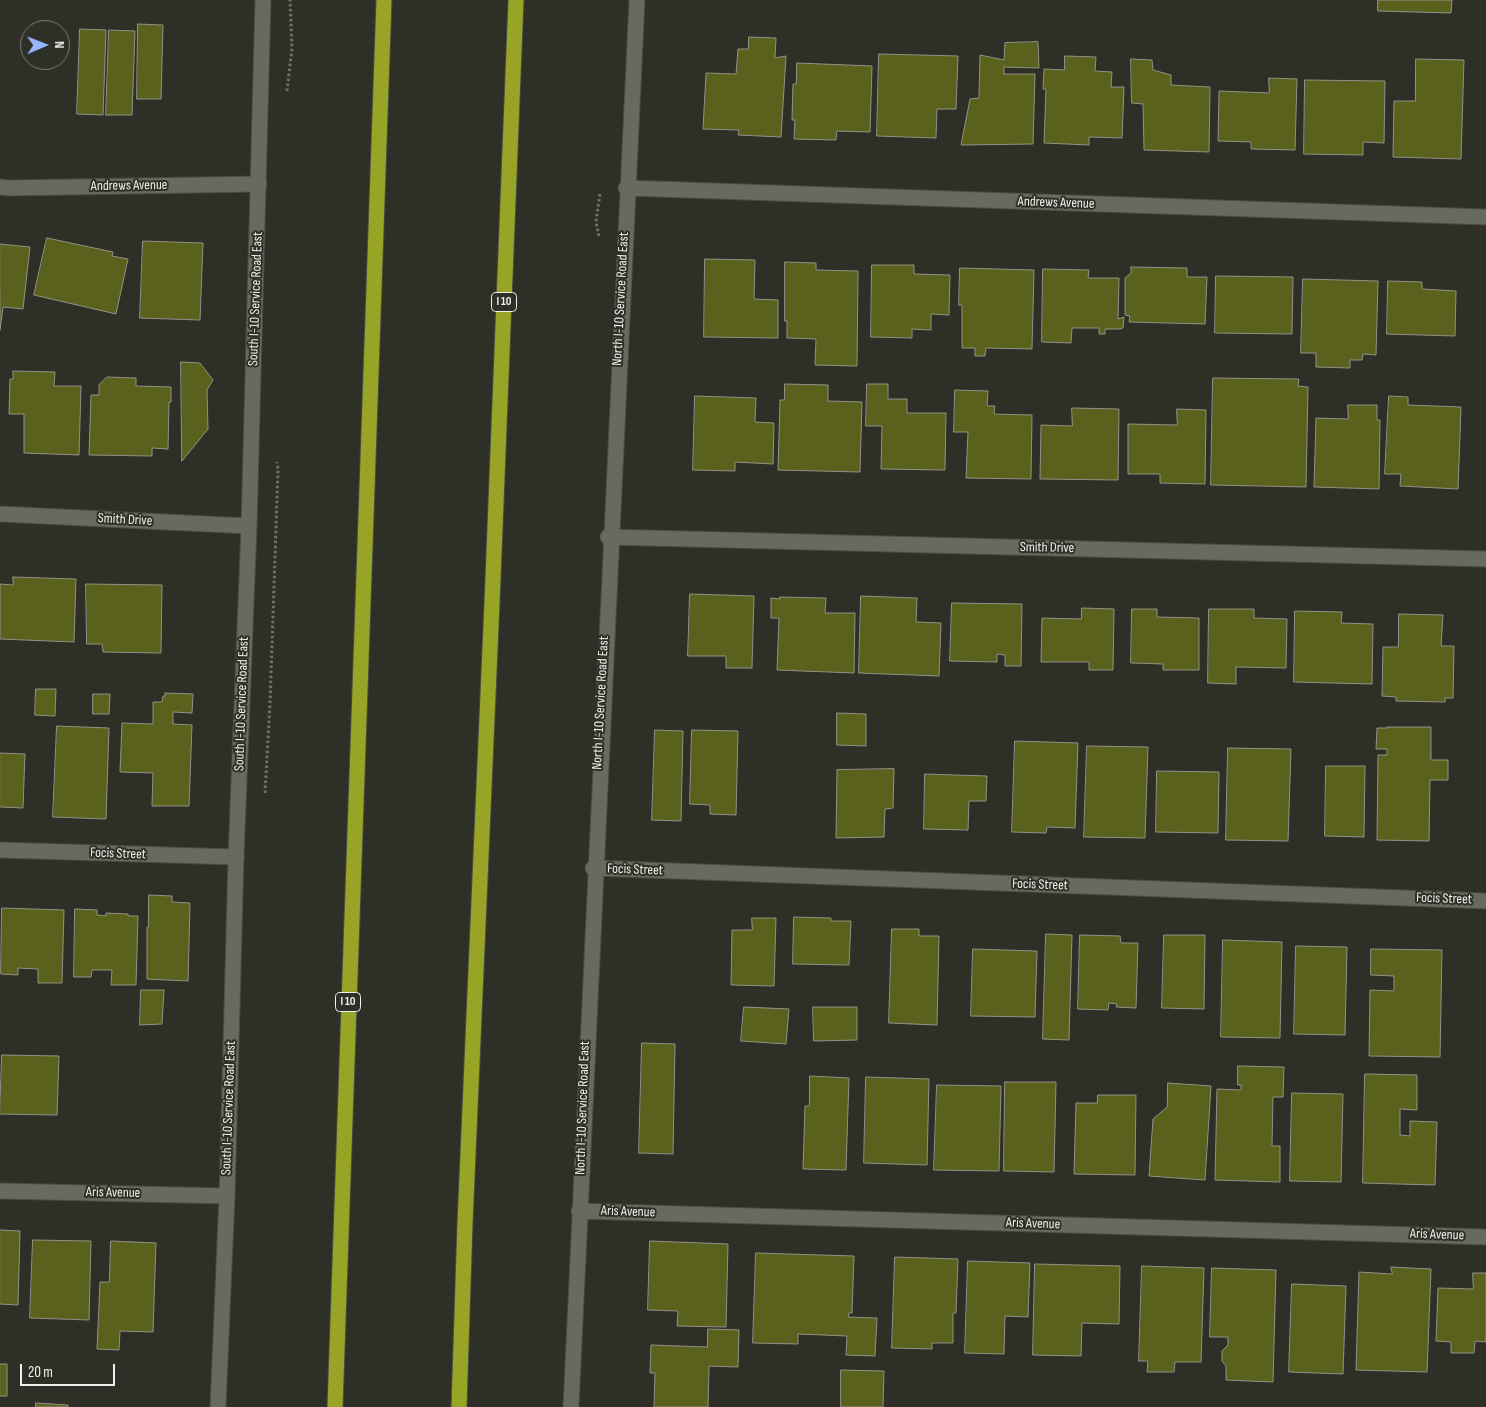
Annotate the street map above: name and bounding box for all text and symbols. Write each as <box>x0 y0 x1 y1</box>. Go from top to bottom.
north arrow <box>20 20 70 70</box>
text: N <box>51 41 68 49</box>
street label: Andrews Avenue <box>90 177 168 195</box>
street label: Andrews Avenue <box>1017 193 1095 213</box>
street label: South I-10 Service Road East <box>245 232 267 366</box>
street label: North I-10 Service Road East <box>609 232 633 366</box>
road number: I 10 <box>492 292 516 312</box>
street label: Smith Drive <box>97 510 153 530</box>
street label: Smith Drive <box>1020 539 1074 557</box>
street label: North I-10 Service Road East <box>589 636 613 770</box>
street label: South I-10 Service Road East <box>231 637 253 771</box>
street label: Focis Street <box>90 845 146 863</box>
street label: Focis Street <box>607 861 663 879</box>
street label: Focis Street <box>1012 876 1068 894</box>
street label: Focis Street <box>1416 890 1472 908</box>
road number: I 10 <box>336 992 360 1012</box>
street label: South I-10 Service Road East <box>218 1041 240 1175</box>
street label: North I-10 Service Road East <box>572 1041 594 1175</box>
street label: Aris Avenue <box>86 1184 140 1202</box>
street label: Aris Avenue <box>601 1203 655 1221</box>
street label: Aris Avenue <box>1006 1215 1060 1233</box>
street label: Aris Avenue <box>1410 1226 1464 1244</box>
scale bar <box>22 1354 118 1386</box>
text: 20 m <box>28 1363 53 1382</box>

